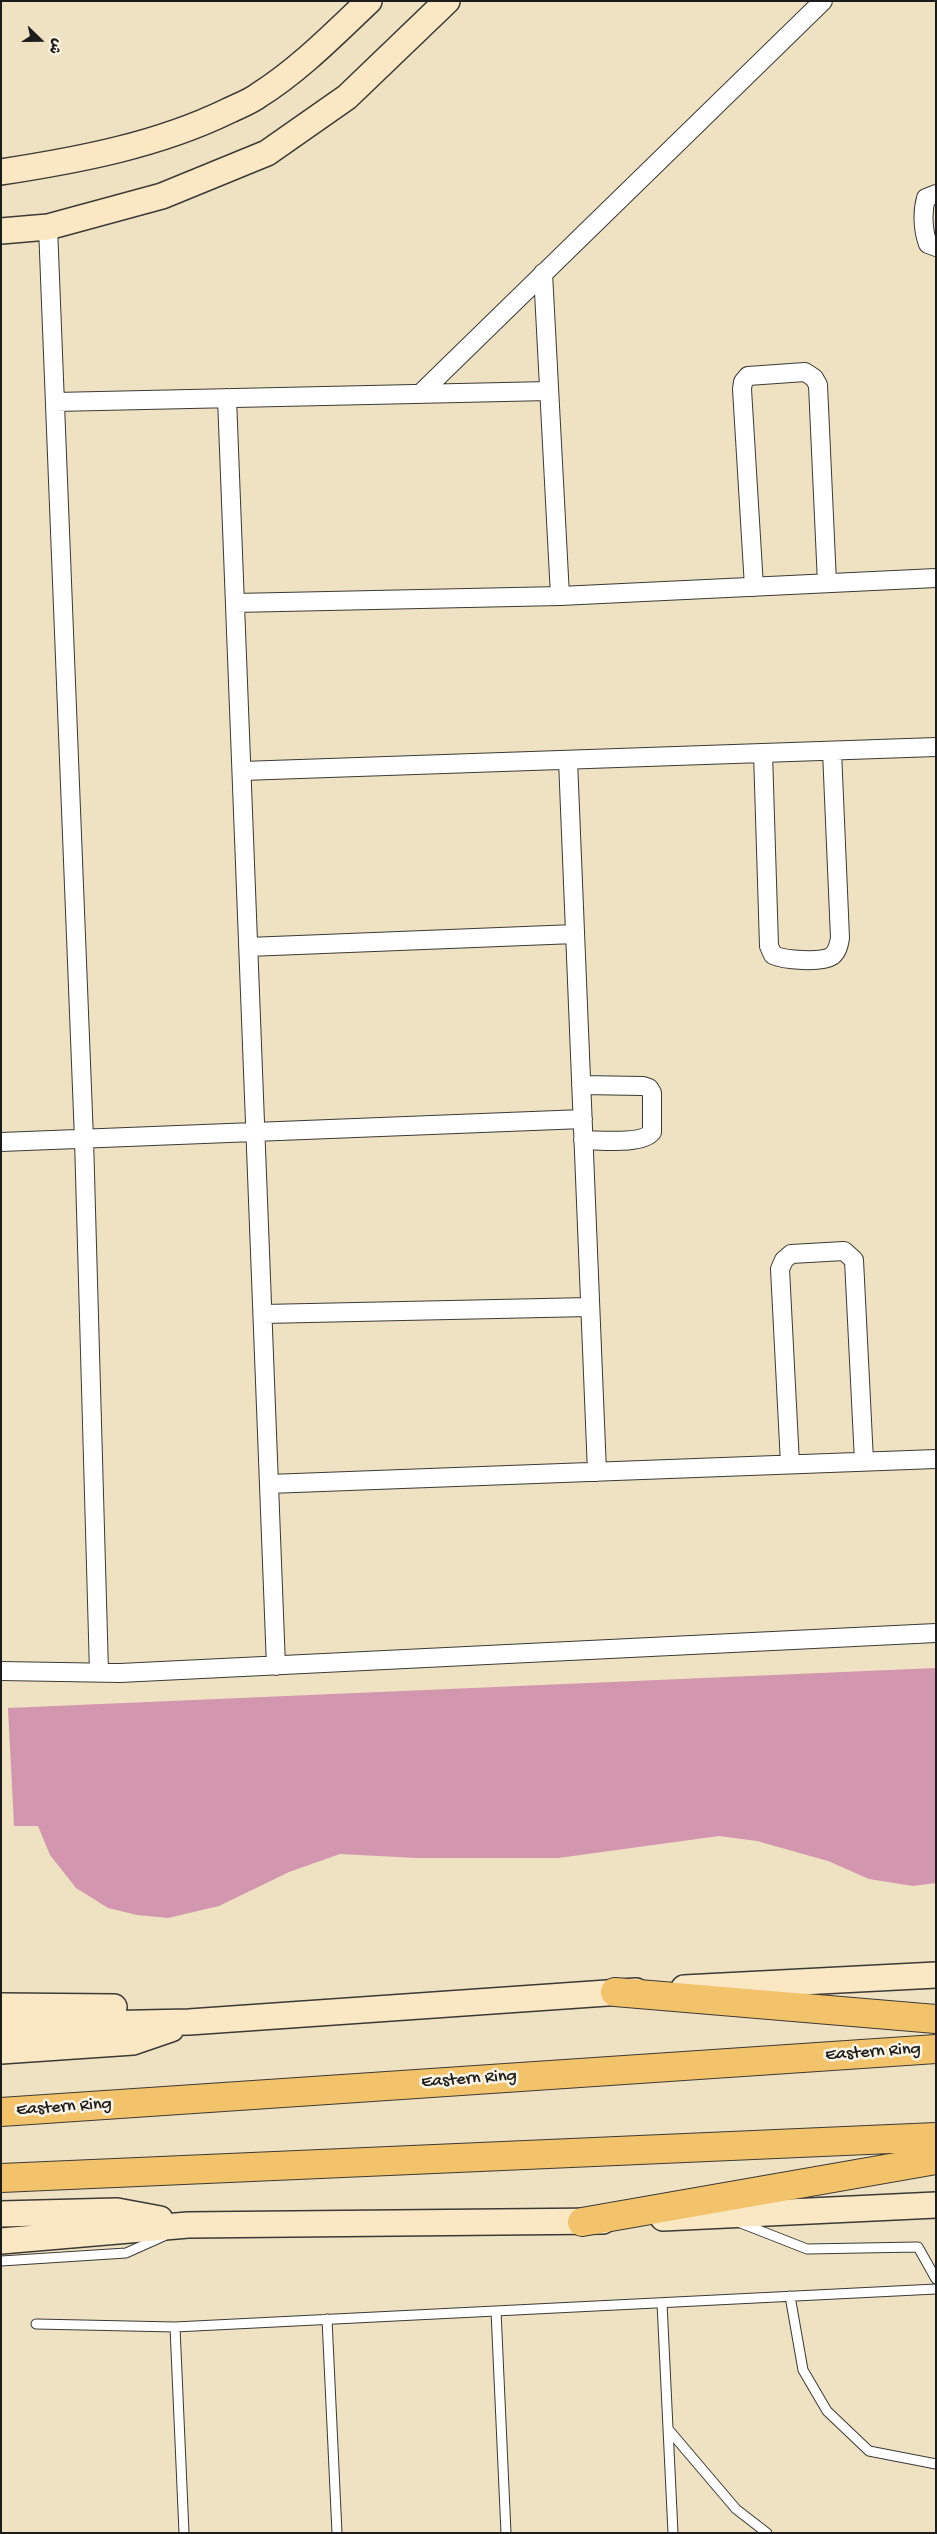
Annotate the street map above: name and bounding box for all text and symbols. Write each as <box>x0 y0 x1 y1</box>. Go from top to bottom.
north arrow <box>15 15 65 65</box>
text: ش <box>44 35 65 56</box>
street label: Eastern Ring <box>824 2039 922 2067</box>
street label: Eastern Ring <box>420 2066 518 2094</box>
street label: Eastern Ring <box>15 2094 113 2122</box>

